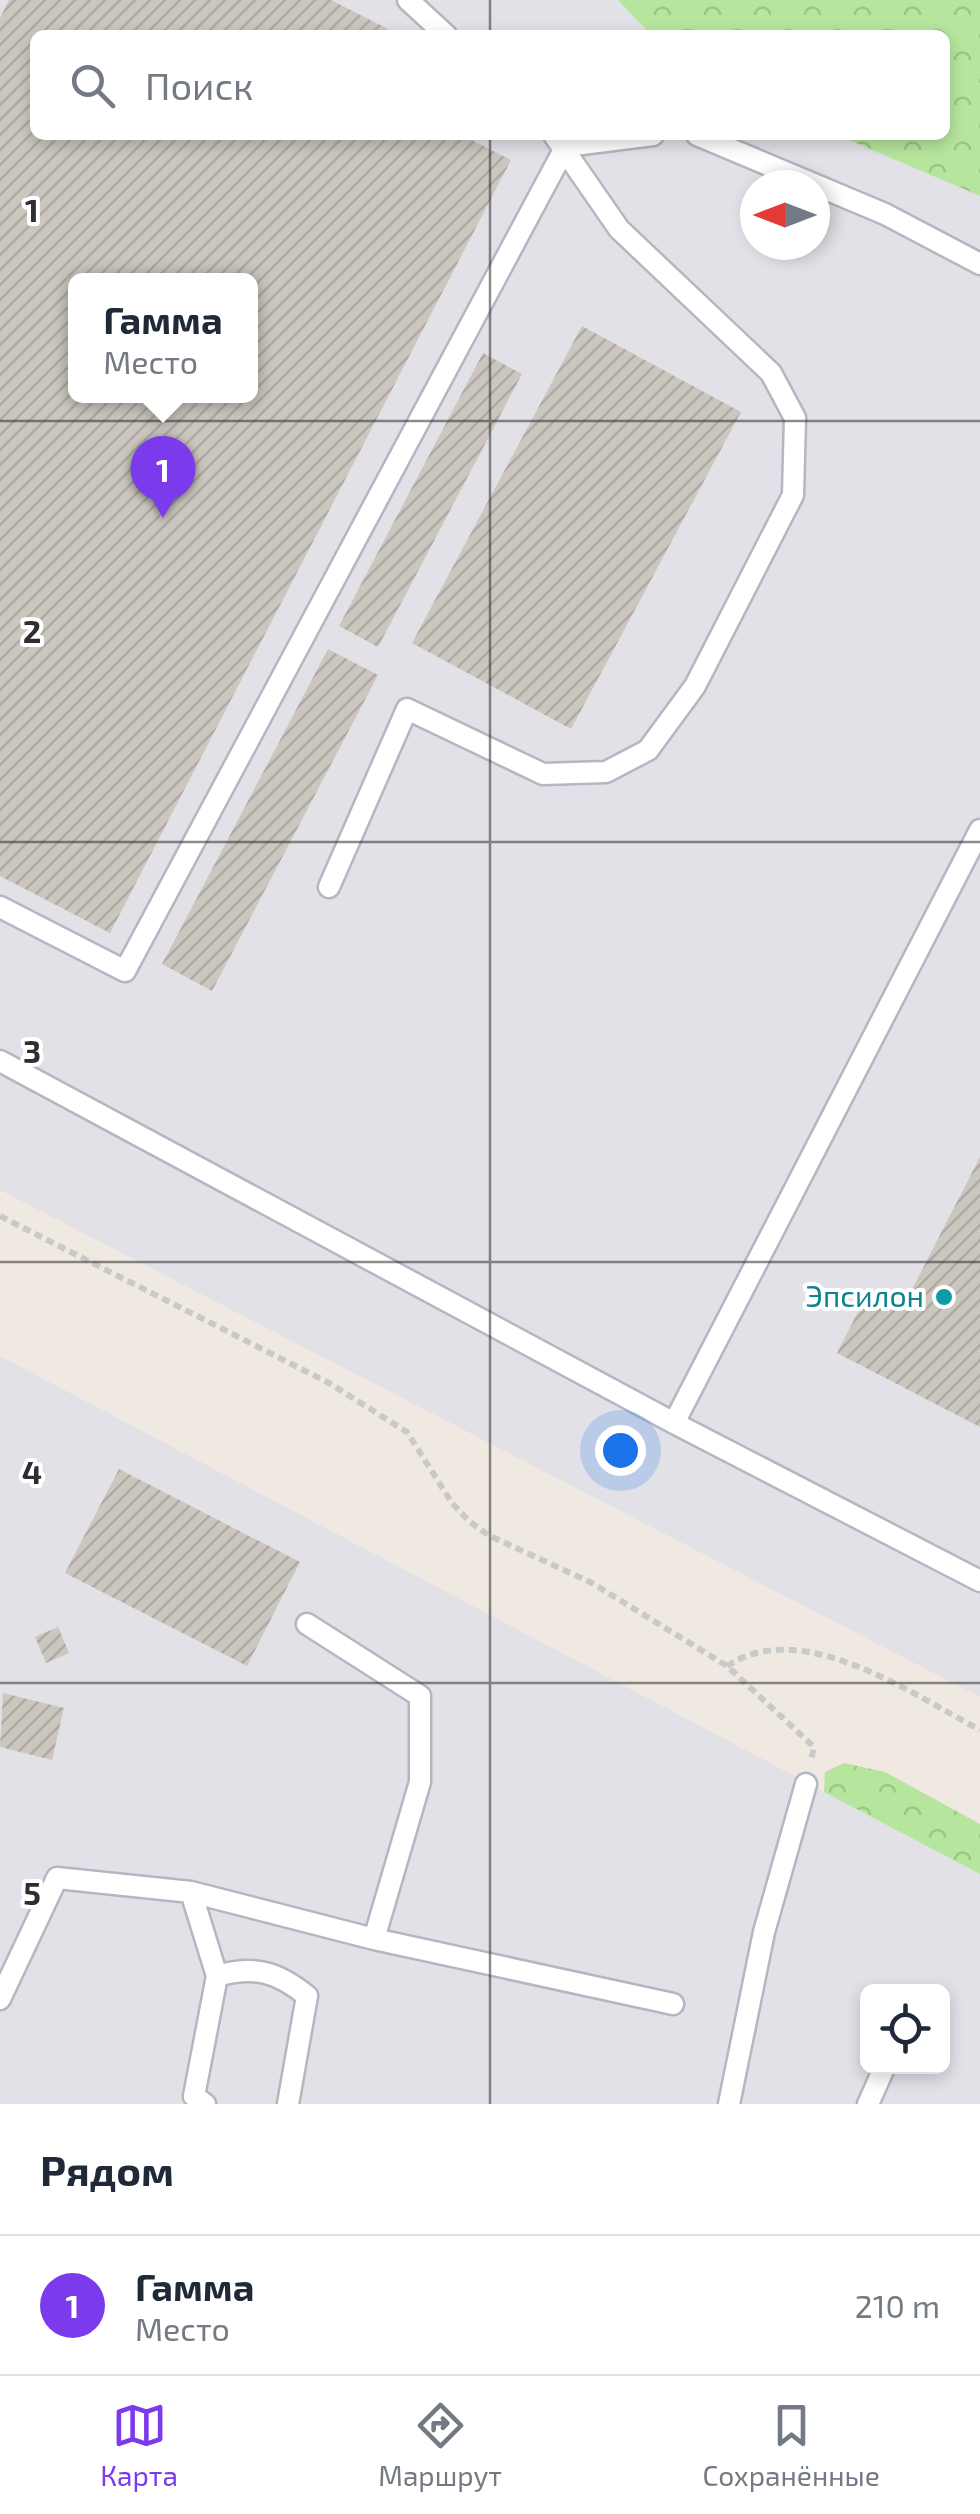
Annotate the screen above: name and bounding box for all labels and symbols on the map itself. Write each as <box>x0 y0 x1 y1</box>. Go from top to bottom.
north arrow <box>740 170 830 260</box>
text: 1 <box>25 190 39 228</box>
pin: 1 <box>130 436 196 518</box>
text: 2 <box>23 611 41 649</box>
text: 3 <box>23 1031 41 1069</box>
place label: Эпсилон <box>806 1277 924 1313</box>
marker: Эпсилон <box>933 1286 955 1308</box>
your location <box>595 1425 646 1476</box>
text: 4 <box>22 1452 42 1490</box>
text: 5 <box>23 1873 41 1911</box>

